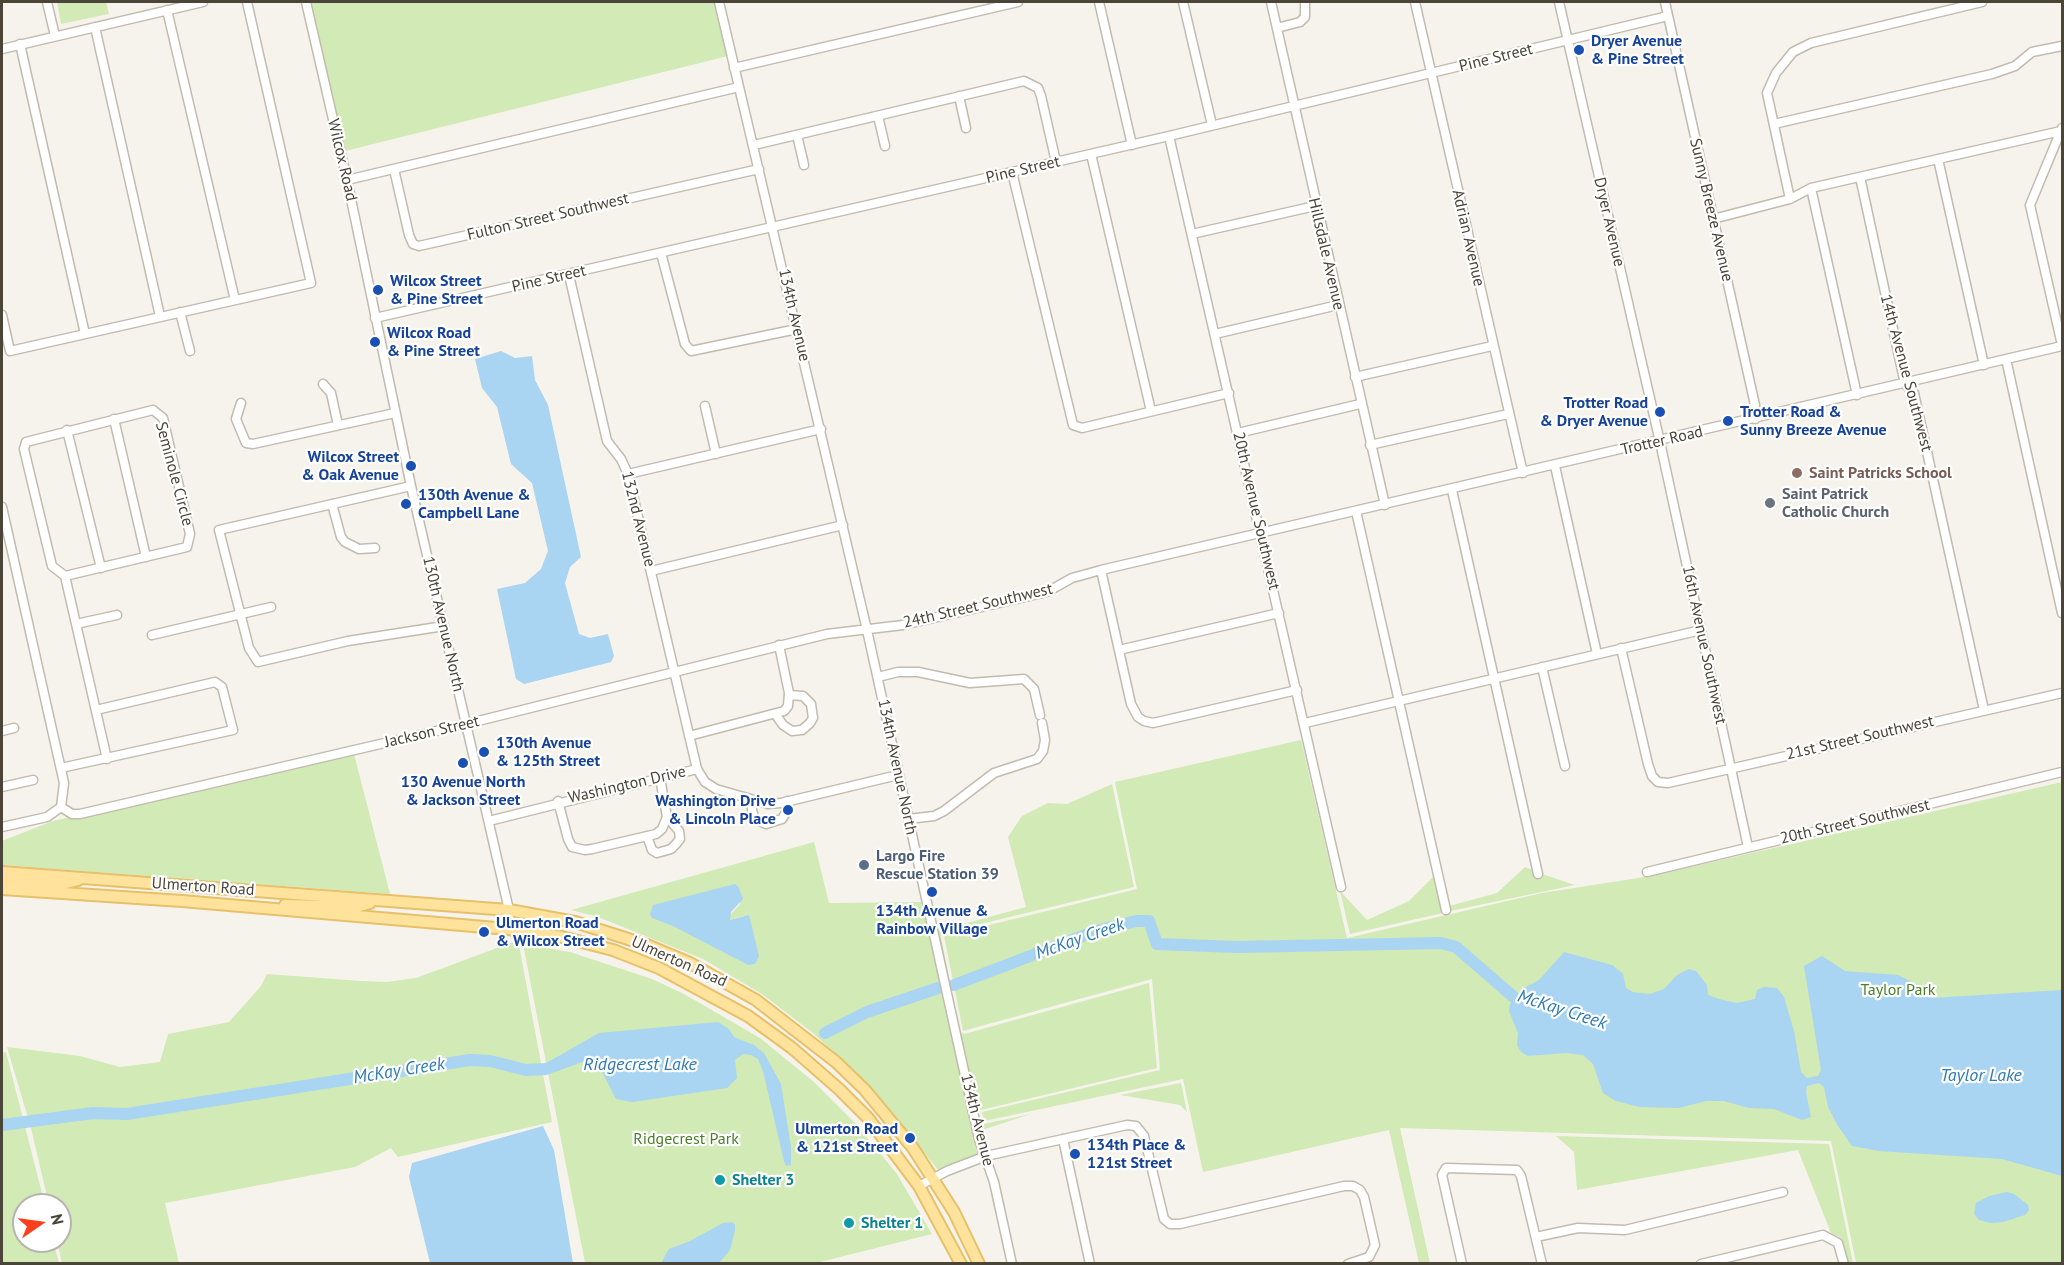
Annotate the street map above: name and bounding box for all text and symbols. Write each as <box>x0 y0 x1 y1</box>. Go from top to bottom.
place label: Dryer Avenue & Pine Street <box>1591 31 1684 69</box>
street label: Pine Street <box>1457 40 1535 76</box>
marker: Dryer Avenue & Pine Street <box>1572 43 1586 57</box>
street label: Wilcox Road <box>323 117 361 203</box>
street label: Sunny Breeze Avenue <box>1685 137 1737 283</box>
street label: Pine Street <box>984 152 1062 188</box>
street label: Dryer Avenue <box>1589 176 1629 268</box>
street label: Adrian Avenue <box>1448 188 1488 288</box>
street label: Fulton Street Southwest <box>465 189 631 245</box>
street label: Hillsdale Avenue <box>1304 196 1348 312</box>
street label: Pine Street <box>510 261 588 297</box>
street label: 134th Avenue <box>774 267 814 363</box>
place label: Wilcox Street & Pine Street <box>390 271 483 309</box>
marker: Wilcox Street & Pine Street <box>371 283 385 297</box>
street label: 14th Avenue Southwest <box>1876 292 1936 454</box>
place label: Wilcox Road & Pine Street <box>387 323 480 361</box>
marker: Wilcox Road & Pine Street <box>368 335 382 349</box>
place label: Trotter Road & Dryer Avenue <box>1540 393 1648 431</box>
place label: Trotter Road & Sunny Breeze Avenue <box>1740 402 1887 440</box>
marker: Trotter Road & Dryer Avenue <box>1653 405 1667 419</box>
marker: Trotter Road & Sunny Breeze Avenue <box>1721 414 1735 428</box>
street label: Seminole Circle <box>151 420 197 528</box>
street label: Trotter Road <box>1619 422 1705 460</box>
street label: 20th Avenue Southwest <box>1228 430 1284 592</box>
place label: Wilcox Street & Oak Avenue <box>301 447 399 485</box>
marker: Wilcox Street & Oak Avenue <box>404 459 418 473</box>
place label: Saint Patricks School <box>1809 463 1952 483</box>
marker: Saint Patricks School <box>1790 466 1804 480</box>
street label: 132nd Avenue <box>617 469 659 569</box>
place label: Saint Patrick Catholic Church <box>1782 484 1889 522</box>
place label: 130th Avenue & Campbell Lane <box>418 485 531 523</box>
marker: Saint Patrick Catholic Church <box>1763 496 1777 510</box>
marker: 130th Avenue & Campbell Lane <box>399 497 413 511</box>
street label: 130th Avenue North <box>418 554 468 694</box>
street label: 16th Avenue Southwest <box>1678 564 1730 726</box>
street label: 24th Street Southwest <box>901 579 1055 633</box>
street label: 134th Avenue North <box>873 697 921 837</box>
street label: Jackson Street <box>383 712 481 752</box>
street label: 21st Street Southwest <box>1784 712 1936 764</box>
place label: 130th Avenue & 125th Street <box>496 733 600 771</box>
marker: 130th Avenue & 125th Street <box>477 745 491 759</box>
marker: 130 Avenue North & Jackson Street <box>456 756 470 770</box>
street label: Washington Drive <box>566 762 688 808</box>
place label: 130 Avenue North & Jackson Street <box>401 772 525 810</box>
place label: Washington Drive & Lincoln Place <box>655 791 776 829</box>
street label: 20th Street Southwest <box>1778 795 1932 849</box>
marker: Washington Drive & Lincoln Place <box>781 803 795 817</box>
place label: Largo Fire Rescue Station 39 <box>876 846 999 884</box>
marker: Largo Fire Rescue Station 39 <box>857 858 871 872</box>
street label: Ulmerton Road <box>151 874 255 900</box>
marker: 134th Avenue & Rainbow Village <box>925 885 939 899</box>
place label: 134th Avenue & Rainbow Village <box>876 901 988 939</box>
place label: Ulmerton Road & Wilcox Street <box>496 913 605 951</box>
water label: McKay Creek <box>1033 914 1127 964</box>
marker: Ulmerton Road & Wilcox Street <box>477 925 491 939</box>
street label: Ulmerton Road <box>628 932 730 992</box>
park label: Taylor Park <box>1861 980 1935 1000</box>
water label: McKay Creek <box>1515 985 1609 1035</box>
water label: McKay Creek <box>352 1053 446 1089</box>
water label: Ridgecrest Lake <box>583 1054 697 1076</box>
water label: Taylor Lake <box>1940 1065 2022 1087</box>
street label: 134th Avenue <box>956 1072 998 1168</box>
place label: Ulmerton Road & 121st Street <box>795 1119 898 1157</box>
park label: Ridgecrest Park <box>633 1129 739 1149</box>
marker: Ulmerton Road & 121st Street <box>903 1131 917 1145</box>
place label: 134th Place & 121st Street <box>1087 1135 1186 1173</box>
marker: 134th Place & 121st Street <box>1068 1147 1082 1161</box>
place label: Shelter 3 <box>732 1170 794 1190</box>
marker: Shelter 3 <box>713 1173 727 1187</box>
north arrow <box>12 1193 72 1253</box>
text: N <box>47 1212 69 1227</box>
place label: Shelter 1 <box>861 1213 923 1233</box>
marker: Shelter 1 <box>842 1216 856 1230</box>

